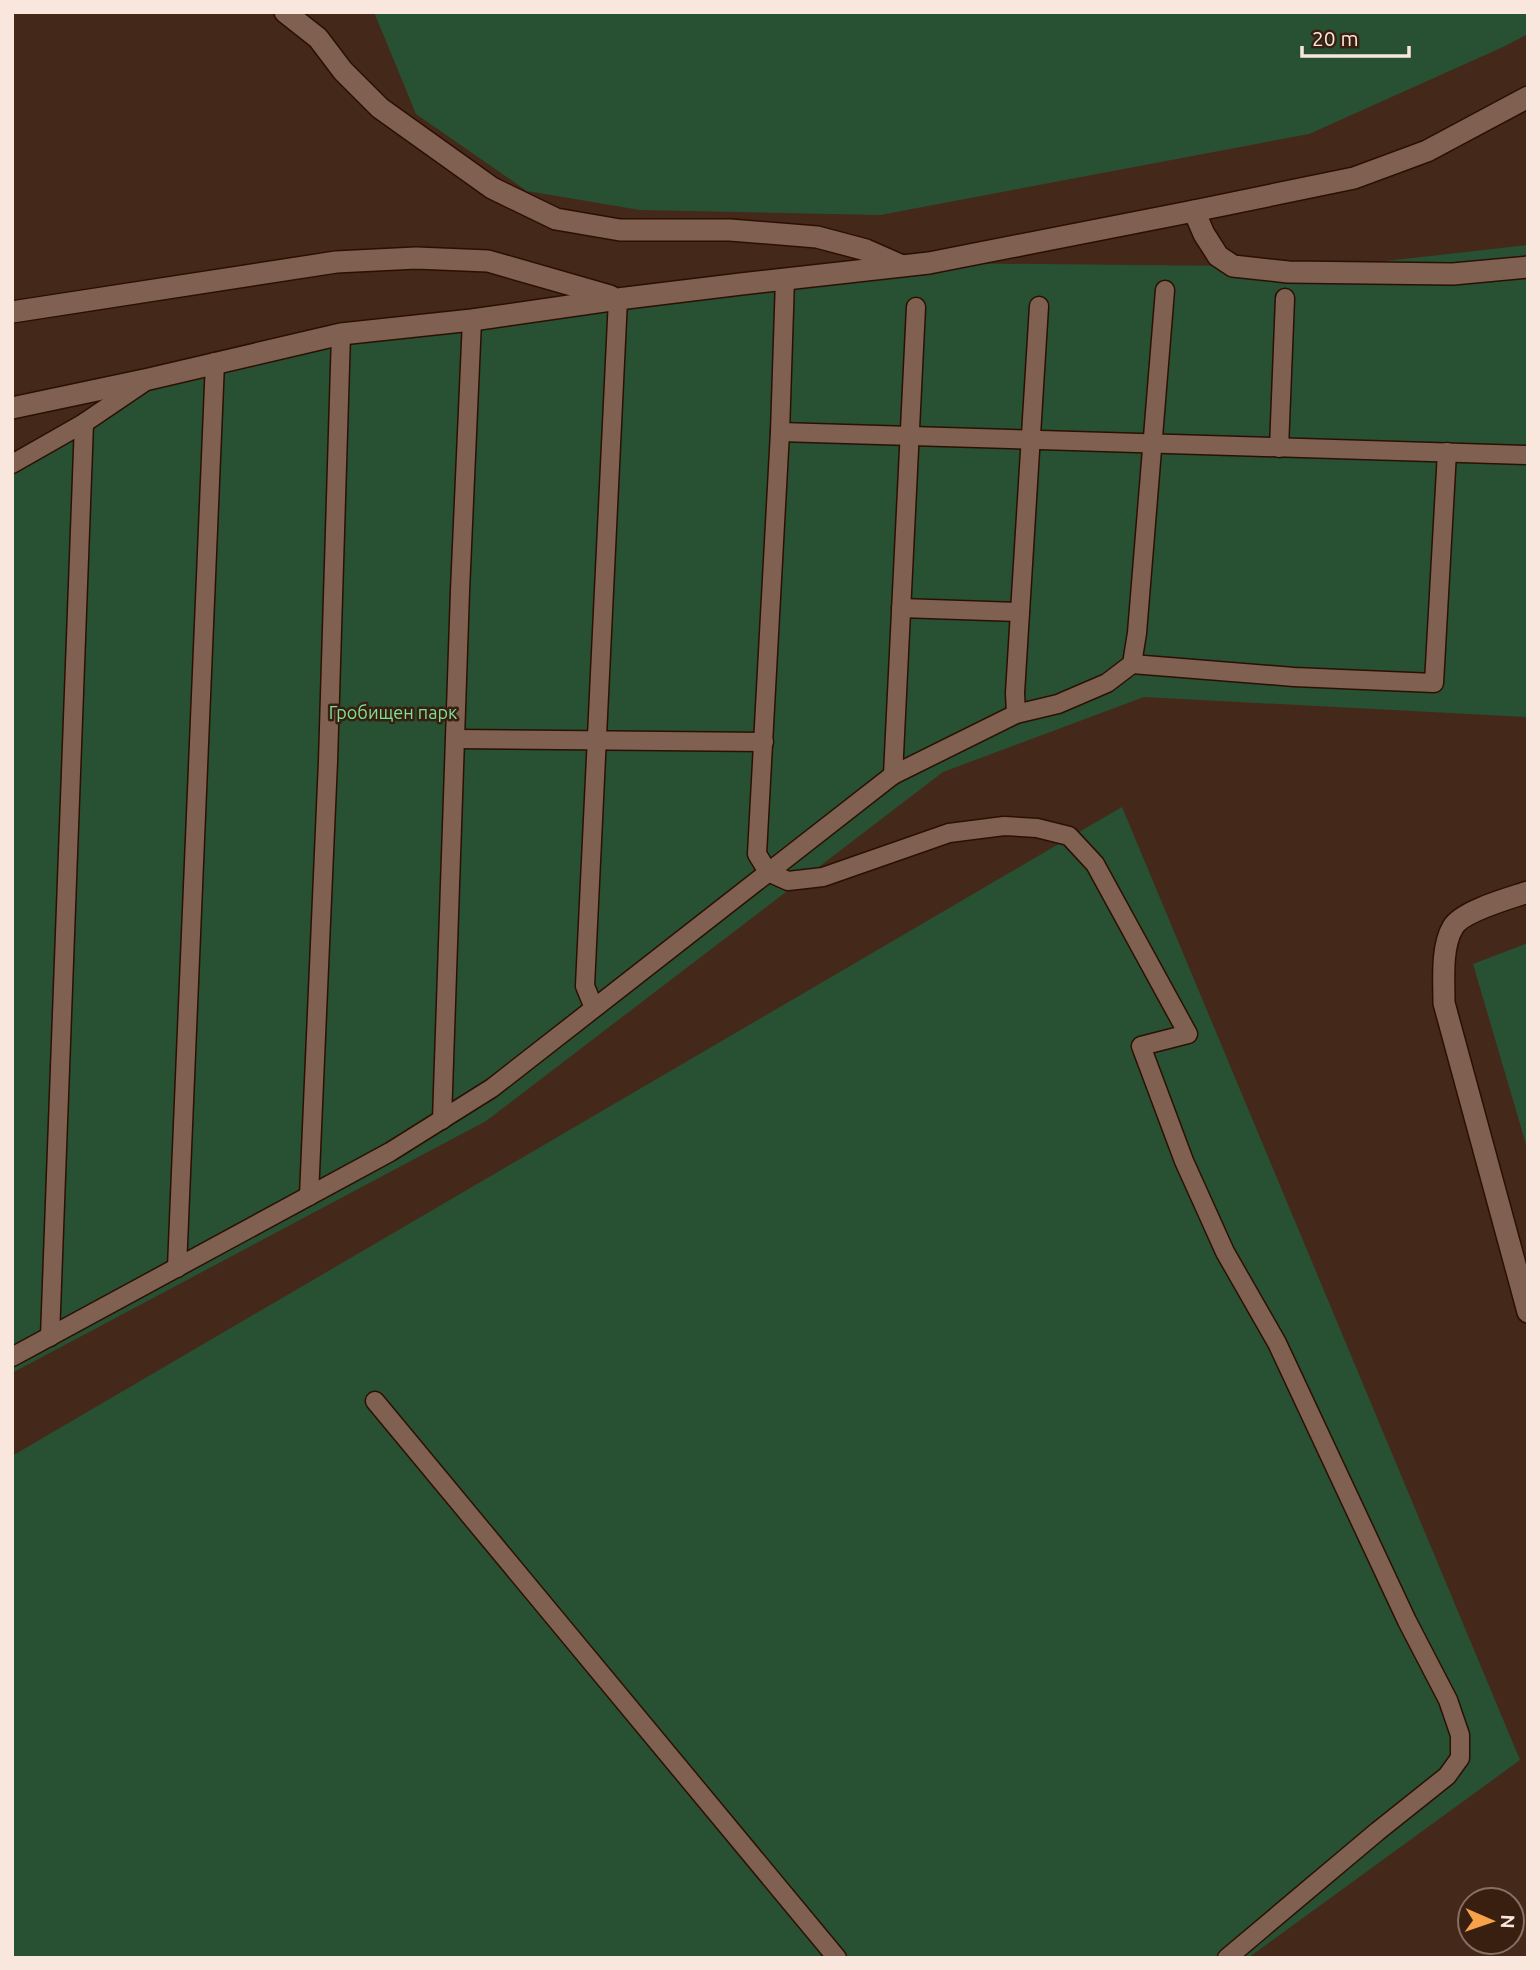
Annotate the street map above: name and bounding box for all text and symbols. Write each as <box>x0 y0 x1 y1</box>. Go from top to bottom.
scale bar <box>1302 14 1409 58</box>
text: 20 m <box>1312 26 1359 50</box>
park label: Гробищен парк <box>329 702 457 722</box>
north arrow <box>1456 1886 1526 1956</box>
text: N <box>1497 1914 1519 1929</box>

